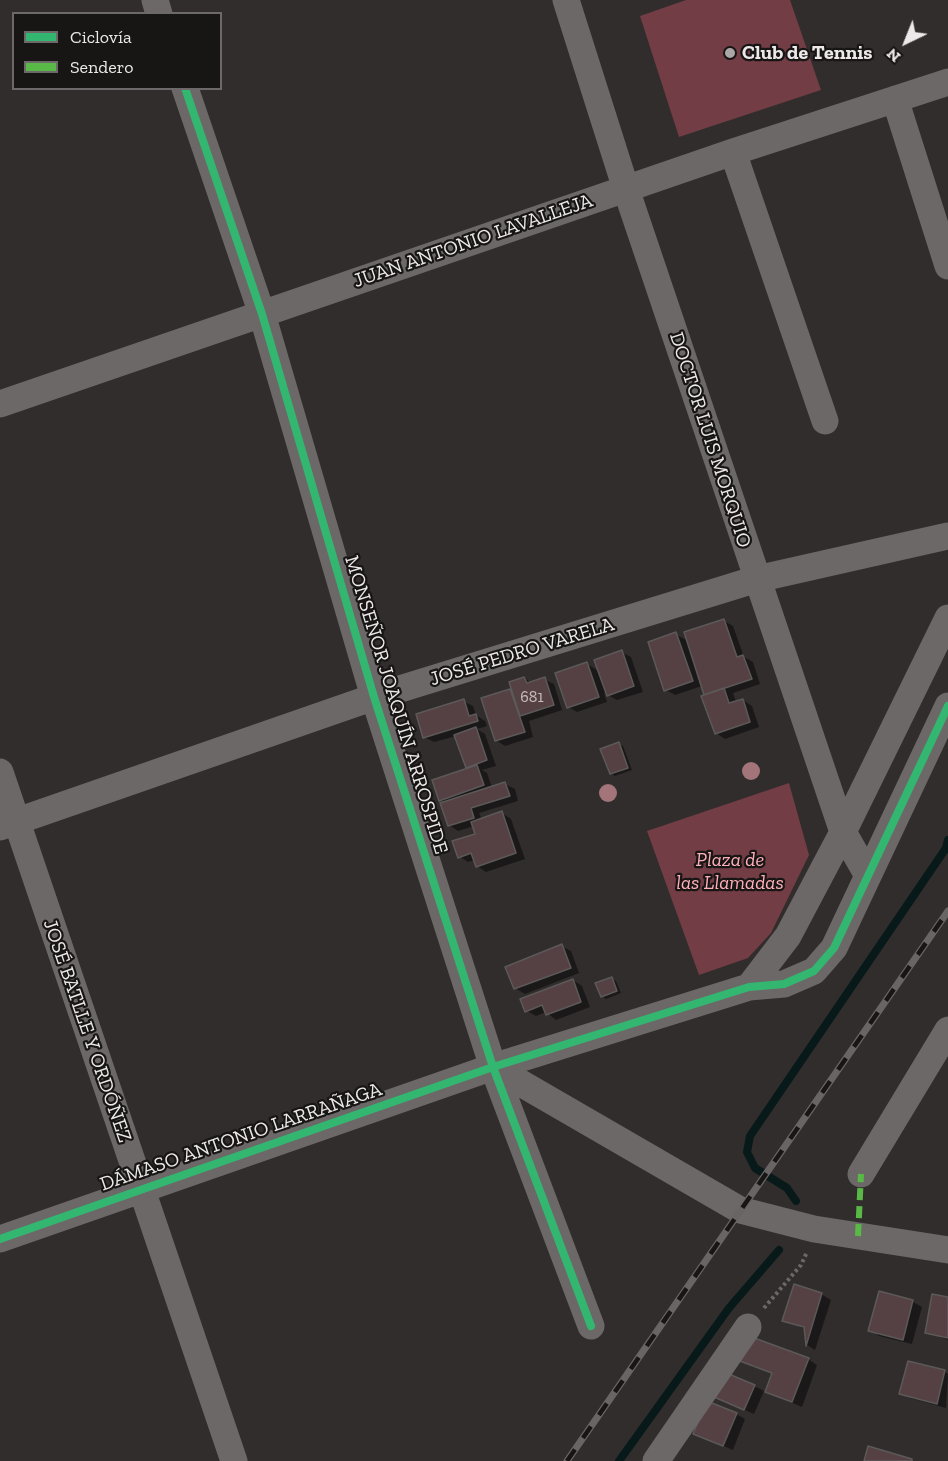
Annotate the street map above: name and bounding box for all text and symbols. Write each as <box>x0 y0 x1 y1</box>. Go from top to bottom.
legend <box>12 12 222 90</box>
north arrow <box>876 12 936 72</box>
text: Ciclovía <box>70 26 132 48</box>
place label: Club de Tennis <box>742 41 873 65</box>
text: N <box>882 44 904 67</box>
marker: Club de Tennis <box>723 46 737 60</box>
text: Sendero <box>70 56 134 78</box>
street label: JUAN ANTONIO LAVALLEJA <box>350 189 596 293</box>
street label: DOCTOR LUIS MORQUIO <box>664 329 756 551</box>
street label: MONSEÑOR JOAQUÍN ARROSPIDE <box>339 553 453 857</box>
street label: JOSÉ PEDRO VARELA <box>427 613 617 691</box>
house number: 681 <box>520 687 544 707</box>
park label: Plaza de las Llamadas <box>676 848 784 895</box>
street label: JOSÉ BATLLE Y ORDÓÑEZ <box>37 916 137 1146</box>
street label: DÁMASO ANTONIO LARRAÑAGA <box>97 1077 385 1197</box>

